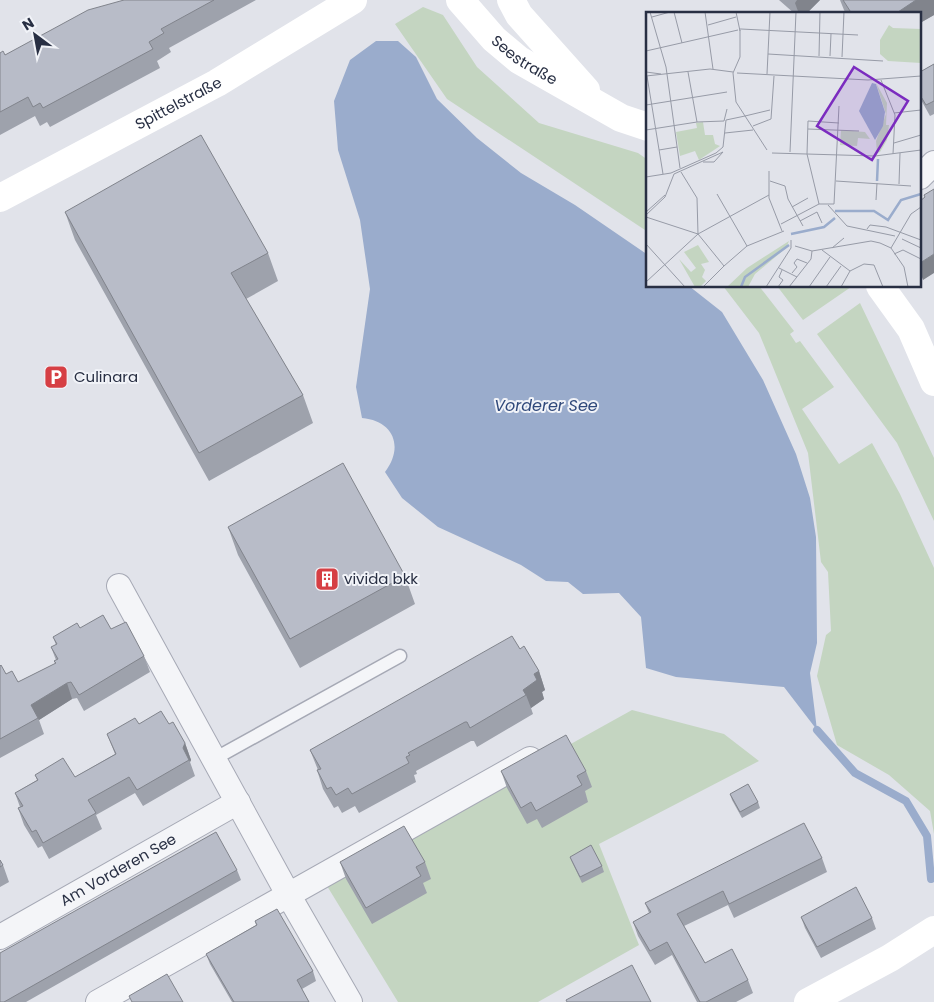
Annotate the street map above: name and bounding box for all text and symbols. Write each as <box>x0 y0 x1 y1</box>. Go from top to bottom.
north arrow <box>10 10 60 60</box>
inset map <box>646 12 922 288</box>
text: N <box>18 13 38 35</box>
street label: Seestraße <box>487 30 561 90</box>
street label: Spittelstraße <box>131 71 225 135</box>
parking icon: Culinara <box>43 364 69 390</box>
place label: Culinara <box>74 366 138 387</box>
water label: Vorderer See <box>494 394 598 417</box>
building icon: vivida bkk <box>314 566 340 592</box>
place label: vivida bkk <box>344 568 418 589</box>
street label: Am Vorderen See <box>56 828 180 911</box>

